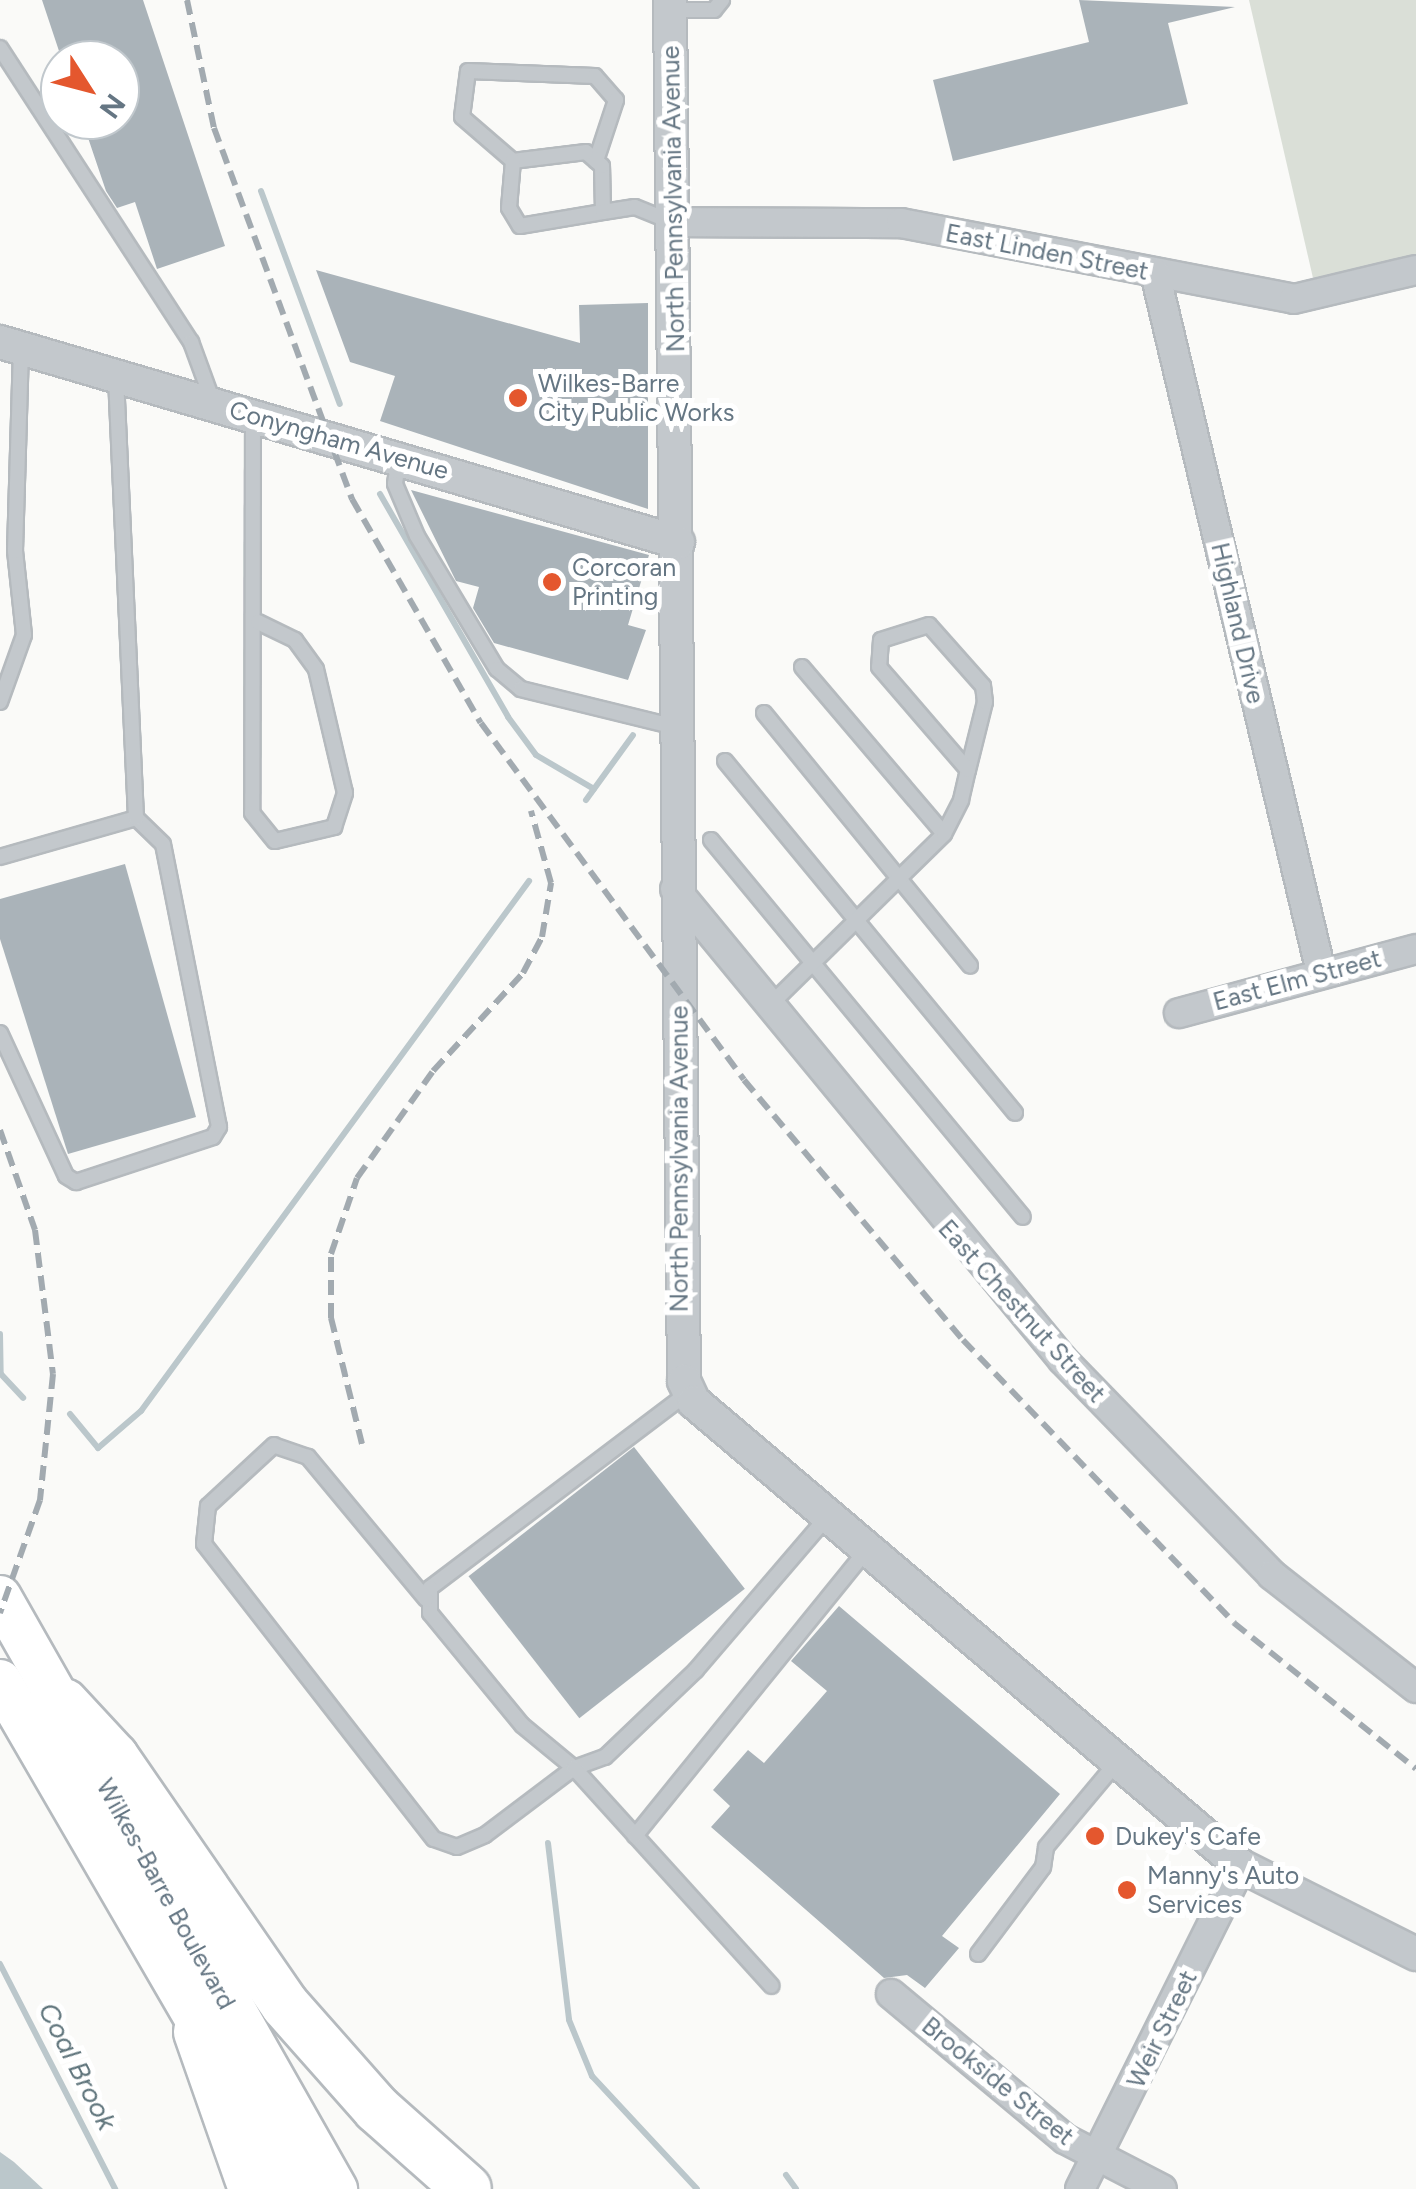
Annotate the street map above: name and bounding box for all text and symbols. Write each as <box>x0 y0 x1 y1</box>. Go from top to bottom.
north arrow <box>40 40 140 140</box>
street label: North Pennsylvania Avenue <box>655 45 691 353</box>
text: N <box>93 88 133 125</box>
street label: East Linden Street <box>943 218 1151 286</box>
place label: Wilkes-Barre City Public Works <box>538 369 734 428</box>
marker: Wilkes-Barre City Public Works <box>507 387 529 409</box>
street label: Conyngham Avenue <box>226 394 452 486</box>
street label: Highland Drive <box>1205 540 1271 706</box>
place label: Corcoran Printing <box>572 553 676 612</box>
marker: Corcoran Printing <box>541 571 563 593</box>
street label: East Elm Street <box>1210 943 1384 1017</box>
street label: North Pennsylvania Avenue <box>664 1006 694 1312</box>
street label: East Chestnut Street <box>932 1214 1112 1408</box>
street label: Wilkes-Barre Boulevard <box>90 1774 242 2014</box>
place label: Dukey's Cafe <box>1115 1821 1261 1851</box>
marker: Dukey's Cafe <box>1084 1825 1106 1847</box>
place label: Manny's Auto Services <box>1147 1861 1299 1920</box>
marker: Manny's Auto Services <box>1116 1879 1138 1901</box>
street label: Weir Street <box>1121 1965 1203 2093</box>
water label: Coal Brook <box>32 1997 124 2135</box>
street label: Brookside Street <box>916 2011 1080 2151</box>

